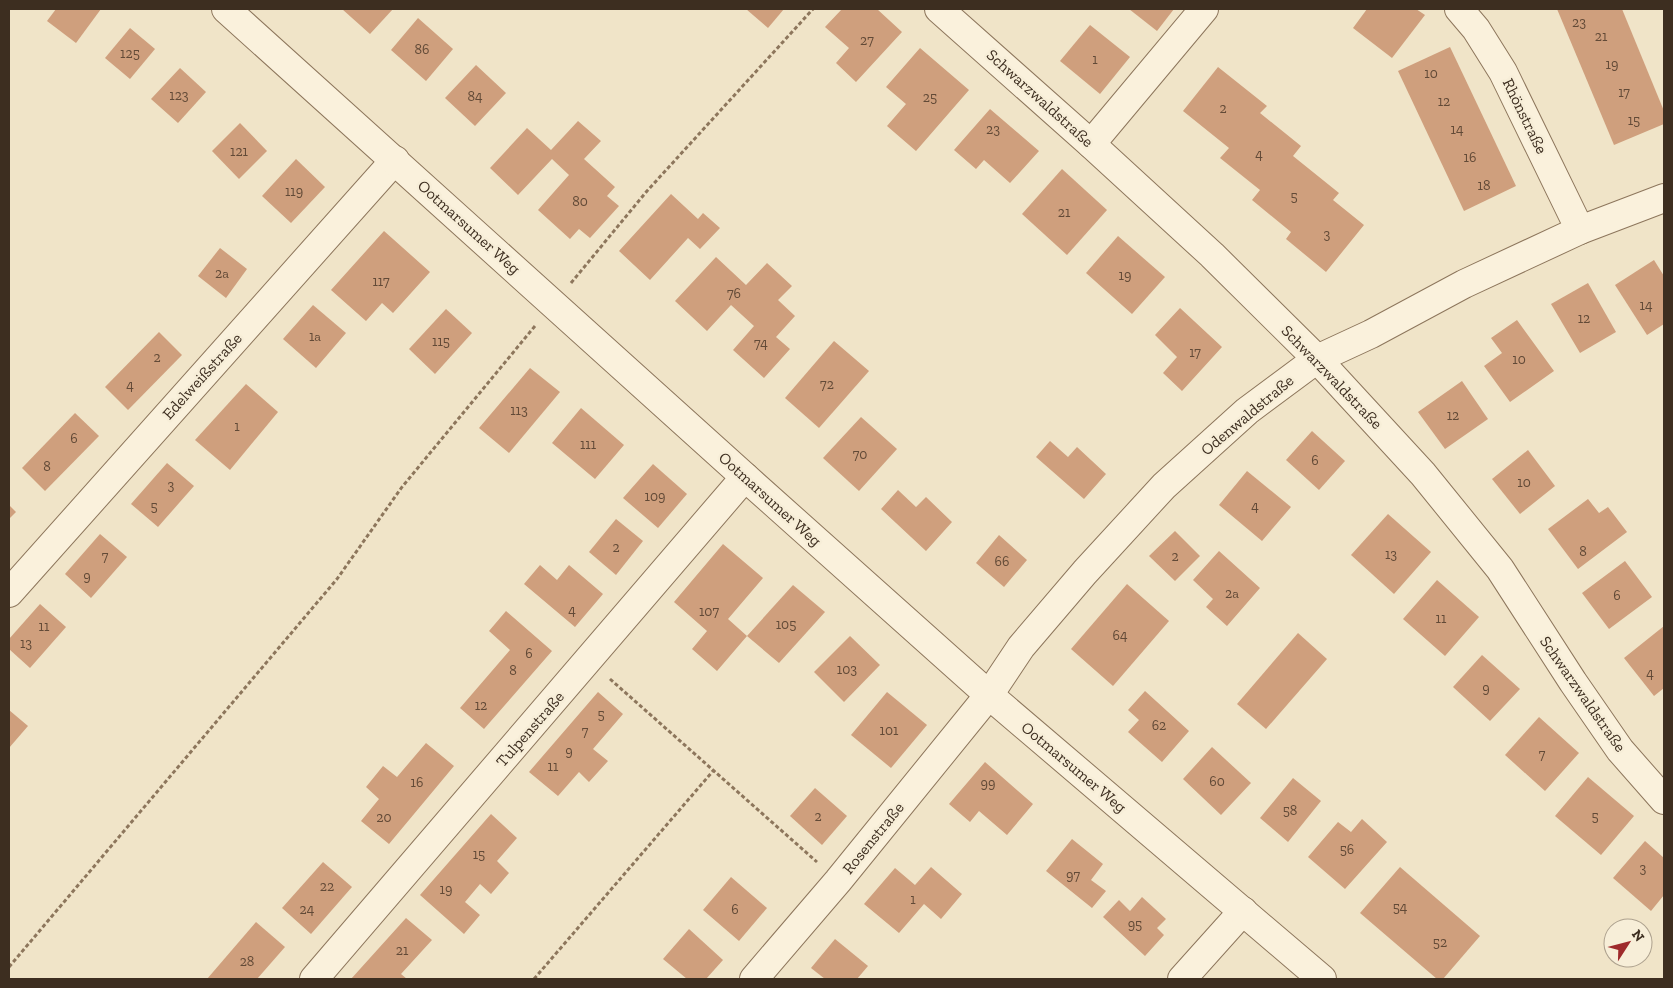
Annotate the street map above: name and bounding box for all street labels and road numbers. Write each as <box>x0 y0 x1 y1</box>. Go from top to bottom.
street label: Schwarzwaldstraße <box>983 45 1097 151</box>
street label: Rhönstraße <box>1499 75 1551 157</box>
street label: Ootmarsumer Weg <box>414 176 524 278</box>
street label: Schwarzwaldstraße <box>1278 321 1386 433</box>
street label: Edelweißstraße <box>158 329 246 423</box>
street label: Odenwaldstraße <box>1197 371 1297 459</box>
street label: Ootmarsumer Weg <box>715 448 825 550</box>
street label: Schwarzwaldstraße <box>1536 632 1630 756</box>
street label: Tulpenstraße <box>492 687 568 771</box>
street label: Ootmarsumer Weg <box>1018 717 1131 817</box>
street label: Rosenstraße <box>838 798 908 878</box>

